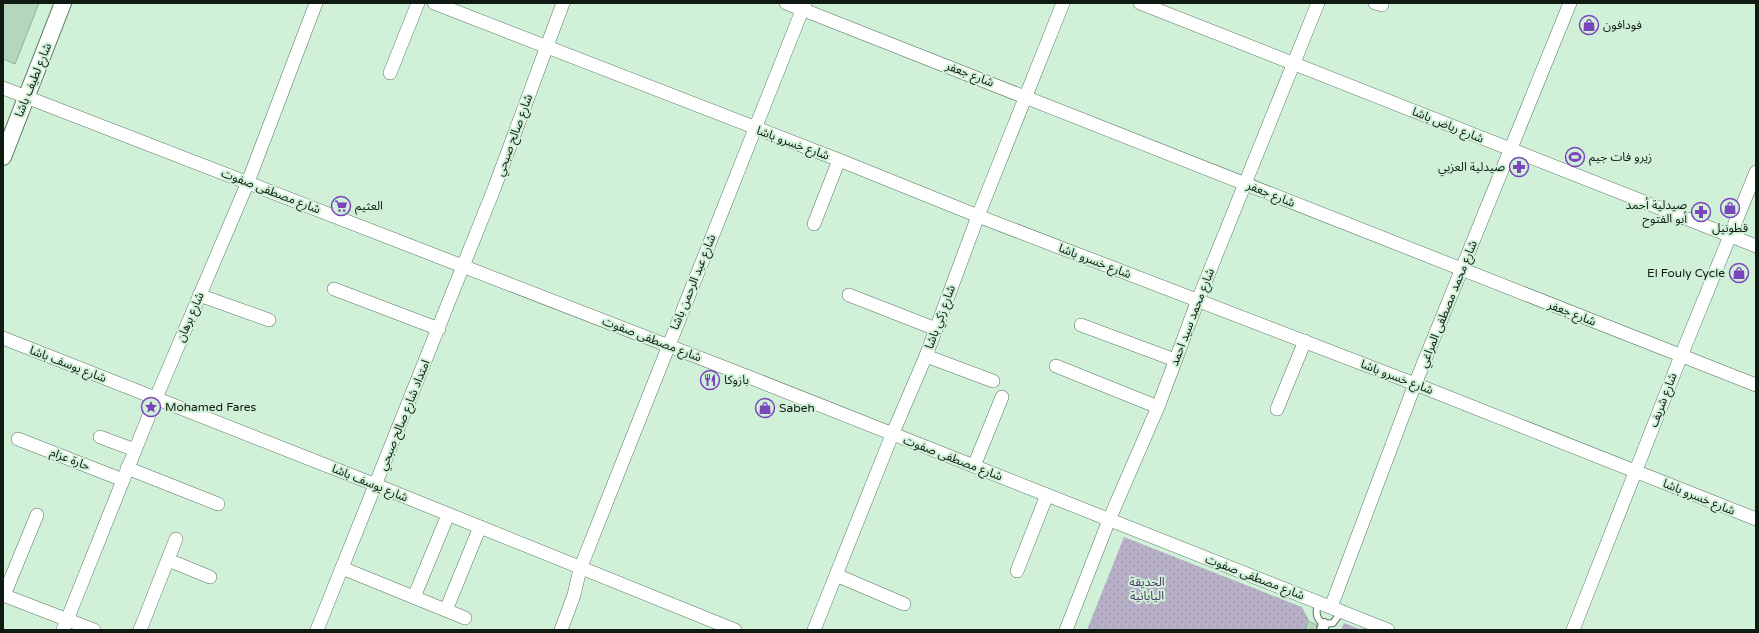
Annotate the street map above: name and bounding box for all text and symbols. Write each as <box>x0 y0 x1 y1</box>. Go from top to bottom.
shop icon: فودافون <box>1578 14 1600 36</box>
place label: فودافون <box>1603 18 1642 32</box>
street label: شارع لطيف باشا <box>12 41 56 120</box>
street label: شارع جعفر <box>942 58 996 91</box>
street label: شارع صالح صبحي <box>493 92 538 179</box>
street label: شارع رياض باشا <box>1409 104 1486 148</box>
street label: شارع خسرو باشا <box>754 123 831 165</box>
sports icon: زيرو فات جيم <box>1564 146 1586 168</box>
place label: زيرو فات جيم <box>1589 150 1652 166</box>
pharmacy icon: صيدلية العزبي <box>1508 156 1530 178</box>
place label: صيدلية العزبي <box>1438 160 1505 177</box>
street label: شارع مصطفى صفوت <box>219 166 323 218</box>
street label: شارع جعفر <box>1243 178 1297 212</box>
supermarket icon: العثيم <box>330 195 352 217</box>
place label: صيدلية أحمد أبو الفتوح <box>1626 197 1687 228</box>
shop icon: قطونيل <box>1719 197 1741 219</box>
place label: العثيم <box>355 199 383 215</box>
pharmacy icon: صيدلية أحمد أبو الفتوح <box>1690 201 1712 223</box>
place label: قطونيل <box>1712 221 1748 235</box>
street label: شارع عبد الرحمن باشا <box>667 232 720 333</box>
street label: شارع محمد مصطفى المراغي <box>1416 238 1483 371</box>
street label: شارع خسرو باشا <box>1056 241 1133 283</box>
shop icon: El Fouly Cycle <box>1728 262 1750 284</box>
street label: شارع محمد سيد احمد <box>1167 266 1219 369</box>
place label: El Fouly Cycle <box>1647 266 1725 280</box>
street label: شارع زكي باشا <box>922 283 961 352</box>
street label: شارع برهان <box>173 290 209 345</box>
street label: شارع جعفر <box>1544 297 1598 330</box>
street label: شارع مصطفى صفوت <box>600 314 704 366</box>
street label: شارع يوسف باشا <box>27 343 108 387</box>
street label: شارع خسرو باشا <box>1358 357 1435 399</box>
street label: امتداد شارع صالح صبحي <box>375 358 435 473</box>
restaurant icon: بازوكا <box>699 369 721 391</box>
street label: شارع شريف <box>1646 371 1682 430</box>
place label: بازوكا <box>724 373 749 387</box>
place icon: Mohamed Fares <box>140 396 162 418</box>
shop icon: Sabeh <box>754 397 776 419</box>
place label: Mohamed Fares <box>165 400 257 414</box>
place label: Sabeh <box>779 401 815 415</box>
street label: شارع مصطفى صفوت <box>901 433 1005 485</box>
street label: حارة عزام <box>47 445 92 475</box>
street label: شارع يوسف باشا <box>329 461 410 507</box>
street label: شارع خسرو باشا <box>1660 476 1737 520</box>
street label: شارع مصطفى صفوت <box>1203 552 1307 604</box>
park label: الحديقة اليابانية <box>1129 575 1165 603</box>

